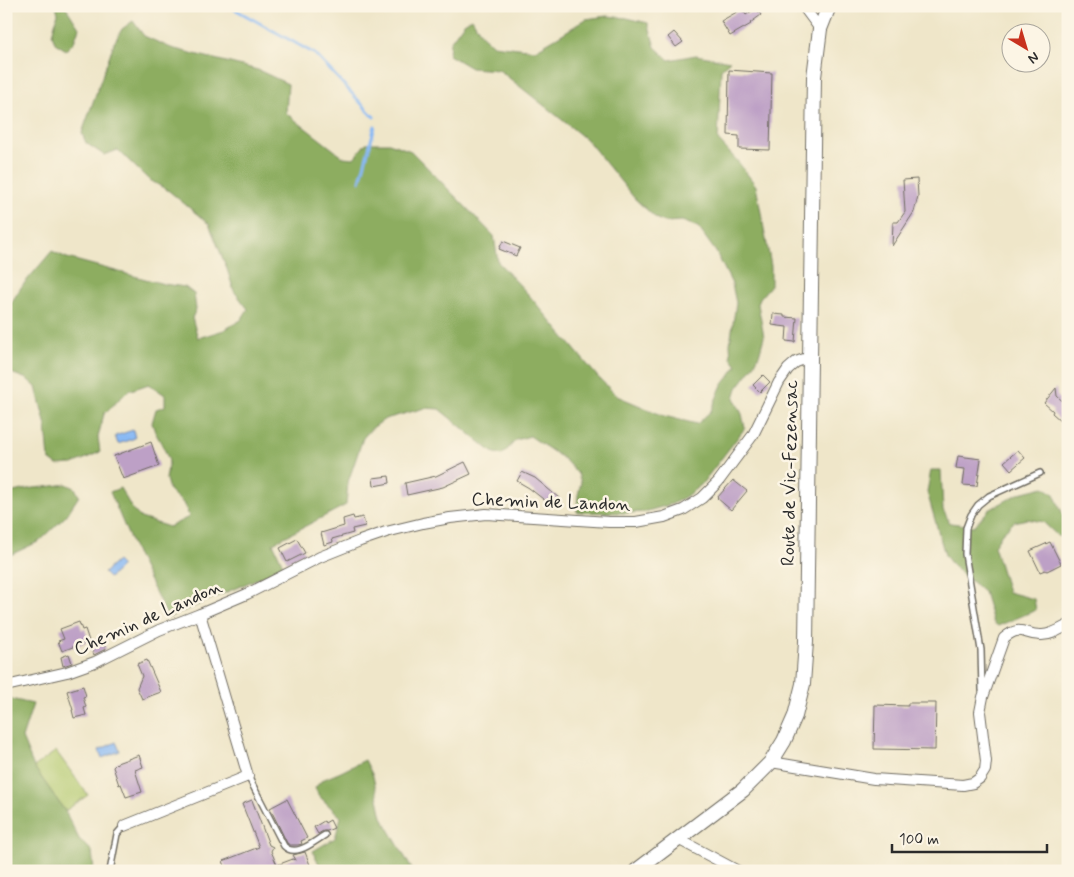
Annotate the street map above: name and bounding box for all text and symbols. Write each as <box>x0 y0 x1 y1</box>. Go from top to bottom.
north arrow <box>1002 22 1052 72</box>
text: N <box>1024 47 1043 67</box>
street label: Route de Vic-Fezensac <box>776 379 804 566</box>
street label: Chemin de Landon <box>471 487 631 517</box>
street label: Chemin de Landon <box>70 574 226 662</box>
scale bar <box>892 822 1046 854</box>
text: 100 m <box>899 830 939 850</box>

